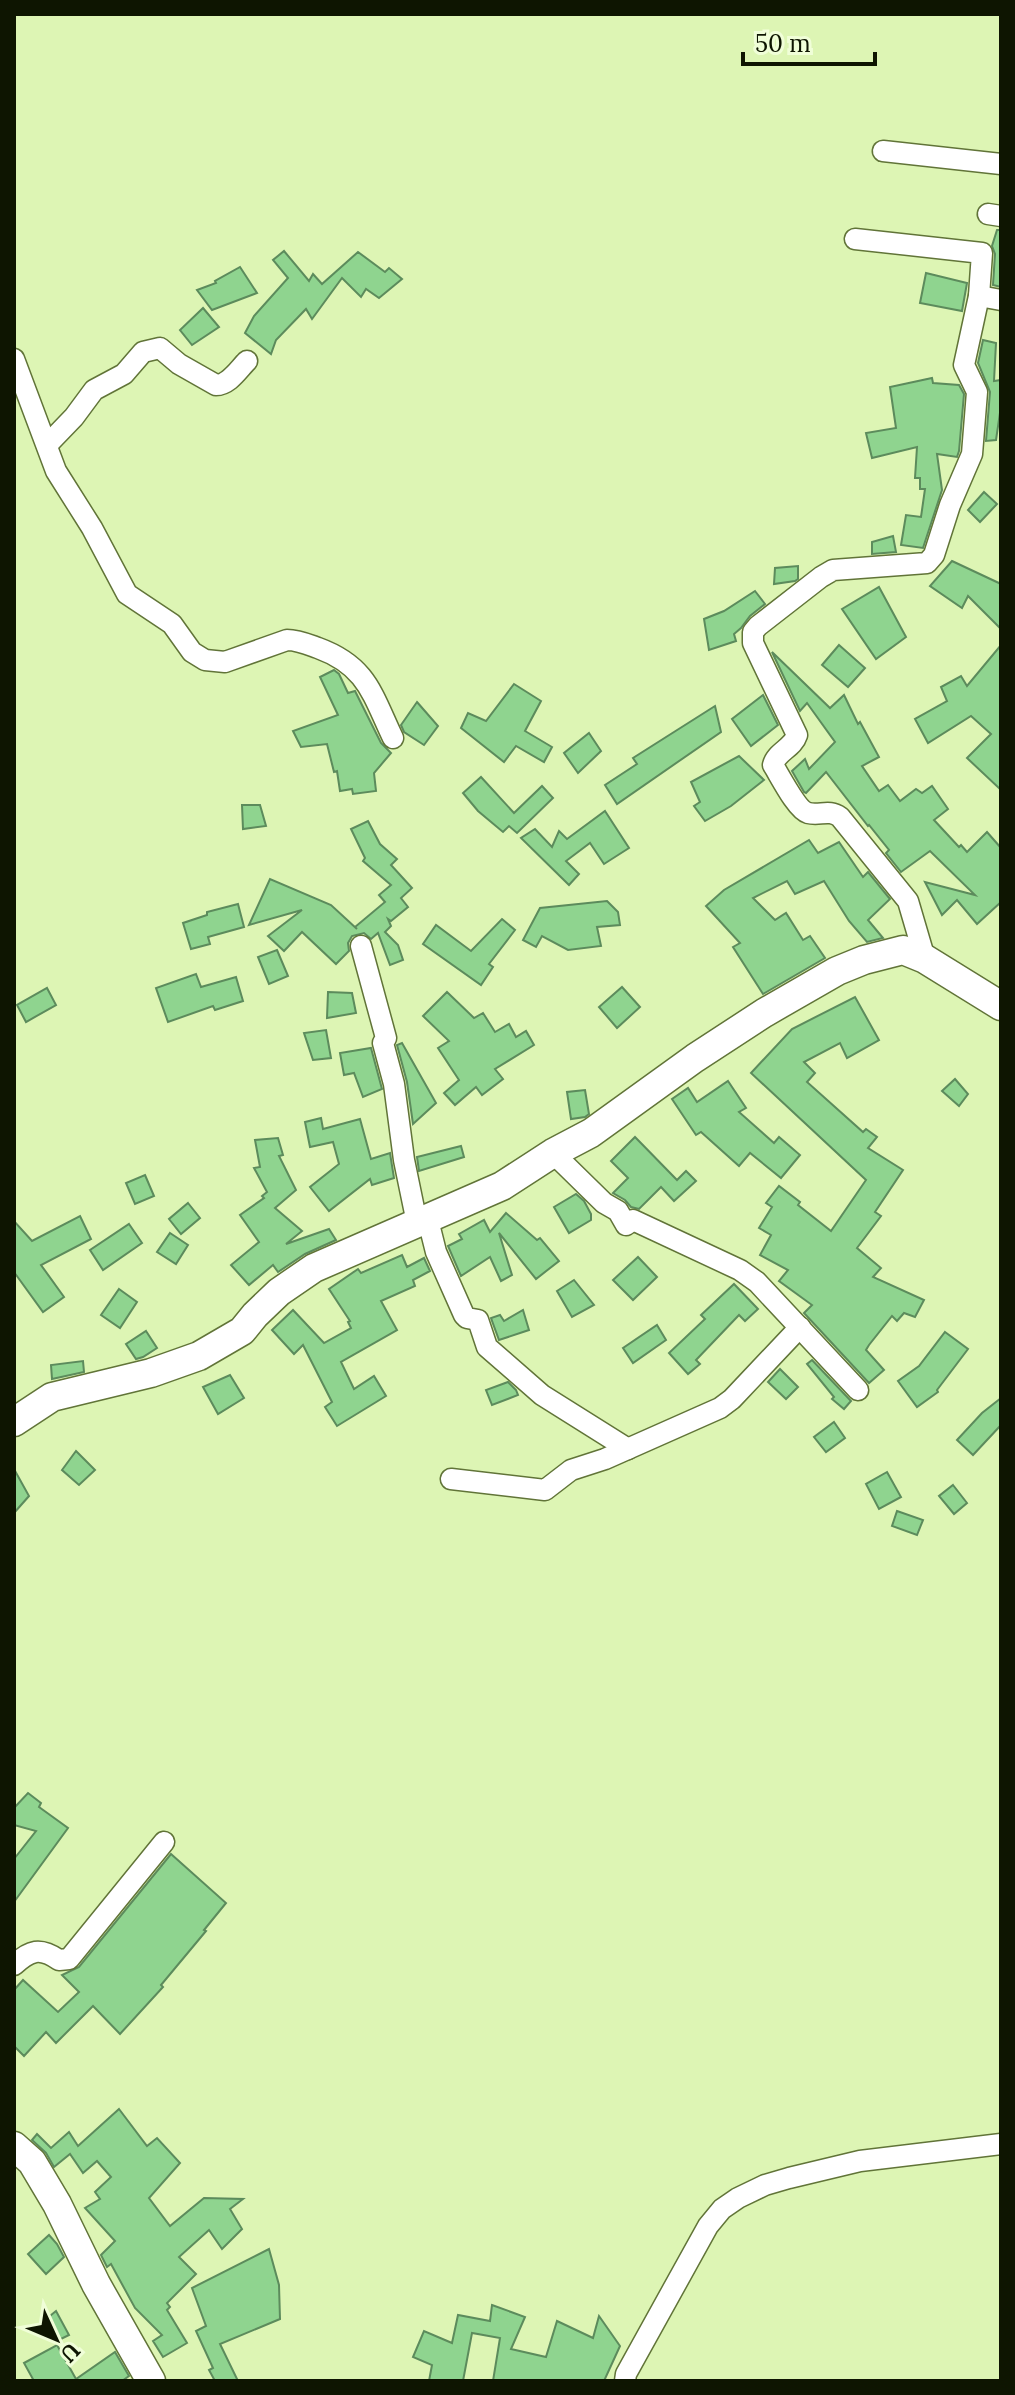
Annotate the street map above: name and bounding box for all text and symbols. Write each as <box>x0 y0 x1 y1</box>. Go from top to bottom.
scale bar <box>743 16 875 66</box>
text: 50 m <box>755 28 811 59</box>
north arrow <box>16 2299 96 2379</box>
text: U <box>54 2337 86 2369</box>

